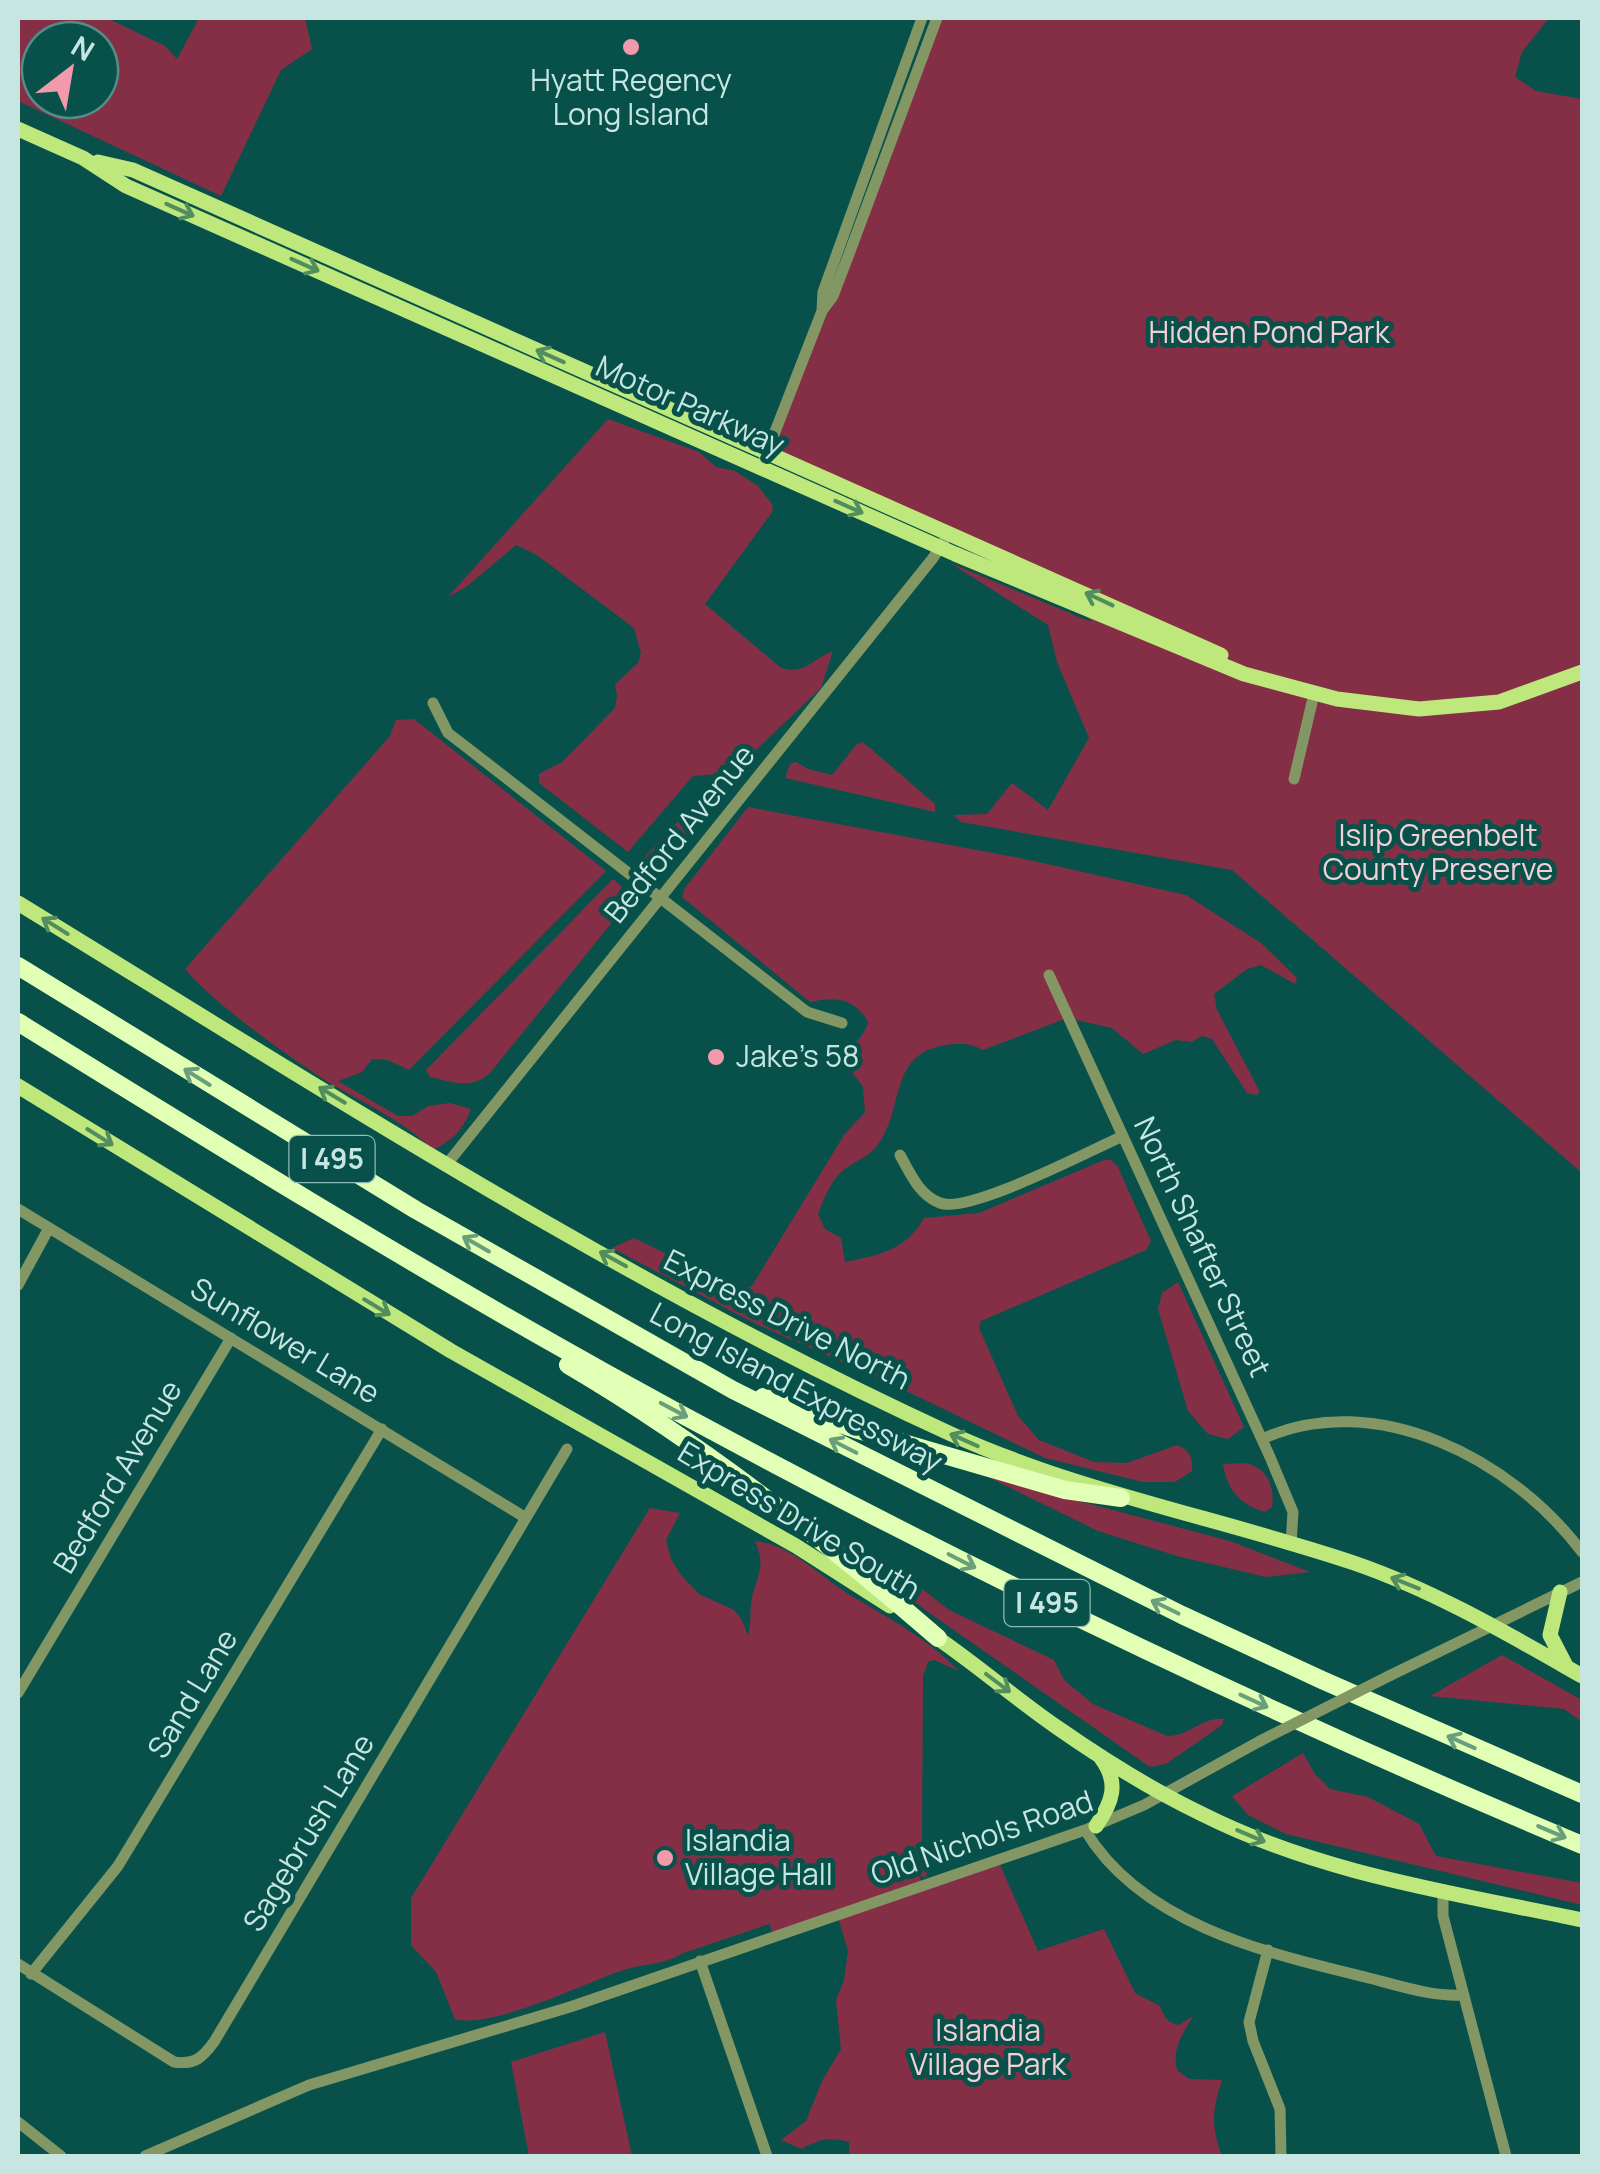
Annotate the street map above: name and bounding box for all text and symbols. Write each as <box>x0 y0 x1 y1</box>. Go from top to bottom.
north arrow <box>20 20 120 120</box>
text: N <box>65 26 102 69</box>
marker: Hyatt Regency Long Island <box>620 36 642 58</box>
place label: Hyatt Regency Long Island <box>530 59 732 134</box>
one-way arrow <box>164 202 195 220</box>
one-way arrow <box>289 257 320 275</box>
park label: Hidden Pond Park <box>1148 311 1391 352</box>
street label: Motor Parkway <box>590 345 792 465</box>
one-way arrow <box>535 346 566 364</box>
one-way arrow <box>834 499 864 517</box>
one-way arrow <box>1084 589 1115 607</box>
street label: Bedford Avenue <box>594 735 764 931</box>
park label: Islip Greenbelt County Preserve <box>1323 814 1553 889</box>
one-way arrow <box>41 915 70 936</box>
place label: Jake's 58 <box>736 1035 859 1076</box>
marker: Jake's 58 <box>705 1046 727 1068</box>
one-way arrow <box>183 1067 212 1087</box>
one-way arrow <box>318 1085 347 1106</box>
street label: North Shafter Street <box>1125 1110 1282 1383</box>
one-way arrow <box>86 1127 114 1147</box>
road number: I 495 <box>290 1136 374 1182</box>
one-way arrow <box>462 1234 491 1254</box>
street label: Express Drive North <box>658 1239 918 1399</box>
one-way arrow <box>599 1249 628 1269</box>
street label: Sunflower Lane <box>183 1267 388 1412</box>
street label: Long Island Expressway <box>643 1292 950 1481</box>
one-way arrow <box>362 1297 391 1317</box>
street label: Bedford Avenue <box>43 1372 191 1580</box>
one-way arrow <box>658 1400 688 1420</box>
one-way arrow <box>949 1430 980 1448</box>
street label: Express Drive South <box>671 1431 929 1608</box>
one-way arrow <box>829 1436 858 1455</box>
one-way arrow <box>946 1552 976 1571</box>
one-way arrow <box>1391 1573 1421 1591</box>
road number: I 495 <box>1004 1580 1090 1626</box>
one-way arrow <box>1151 1596 1181 1615</box>
street label: Sand Lane <box>137 1621 246 1765</box>
one-way arrow <box>984 1672 1011 1693</box>
one-way arrow <box>1239 1693 1269 1711</box>
street label: Sagebrush Lane <box>233 1726 383 1939</box>
one-way arrow <box>1446 1732 1477 1750</box>
street label: Old Nichols Road <box>865 1779 1098 1894</box>
place label: Islandia Village Hall <box>685 1819 833 1894</box>
one-way arrow <box>1536 1825 1567 1843</box>
one-way arrow <box>1235 1828 1266 1846</box>
marker: Islandia Village Hall <box>654 1847 676 1869</box>
park label: Islandia Village Park <box>910 2009 1067 2084</box>

